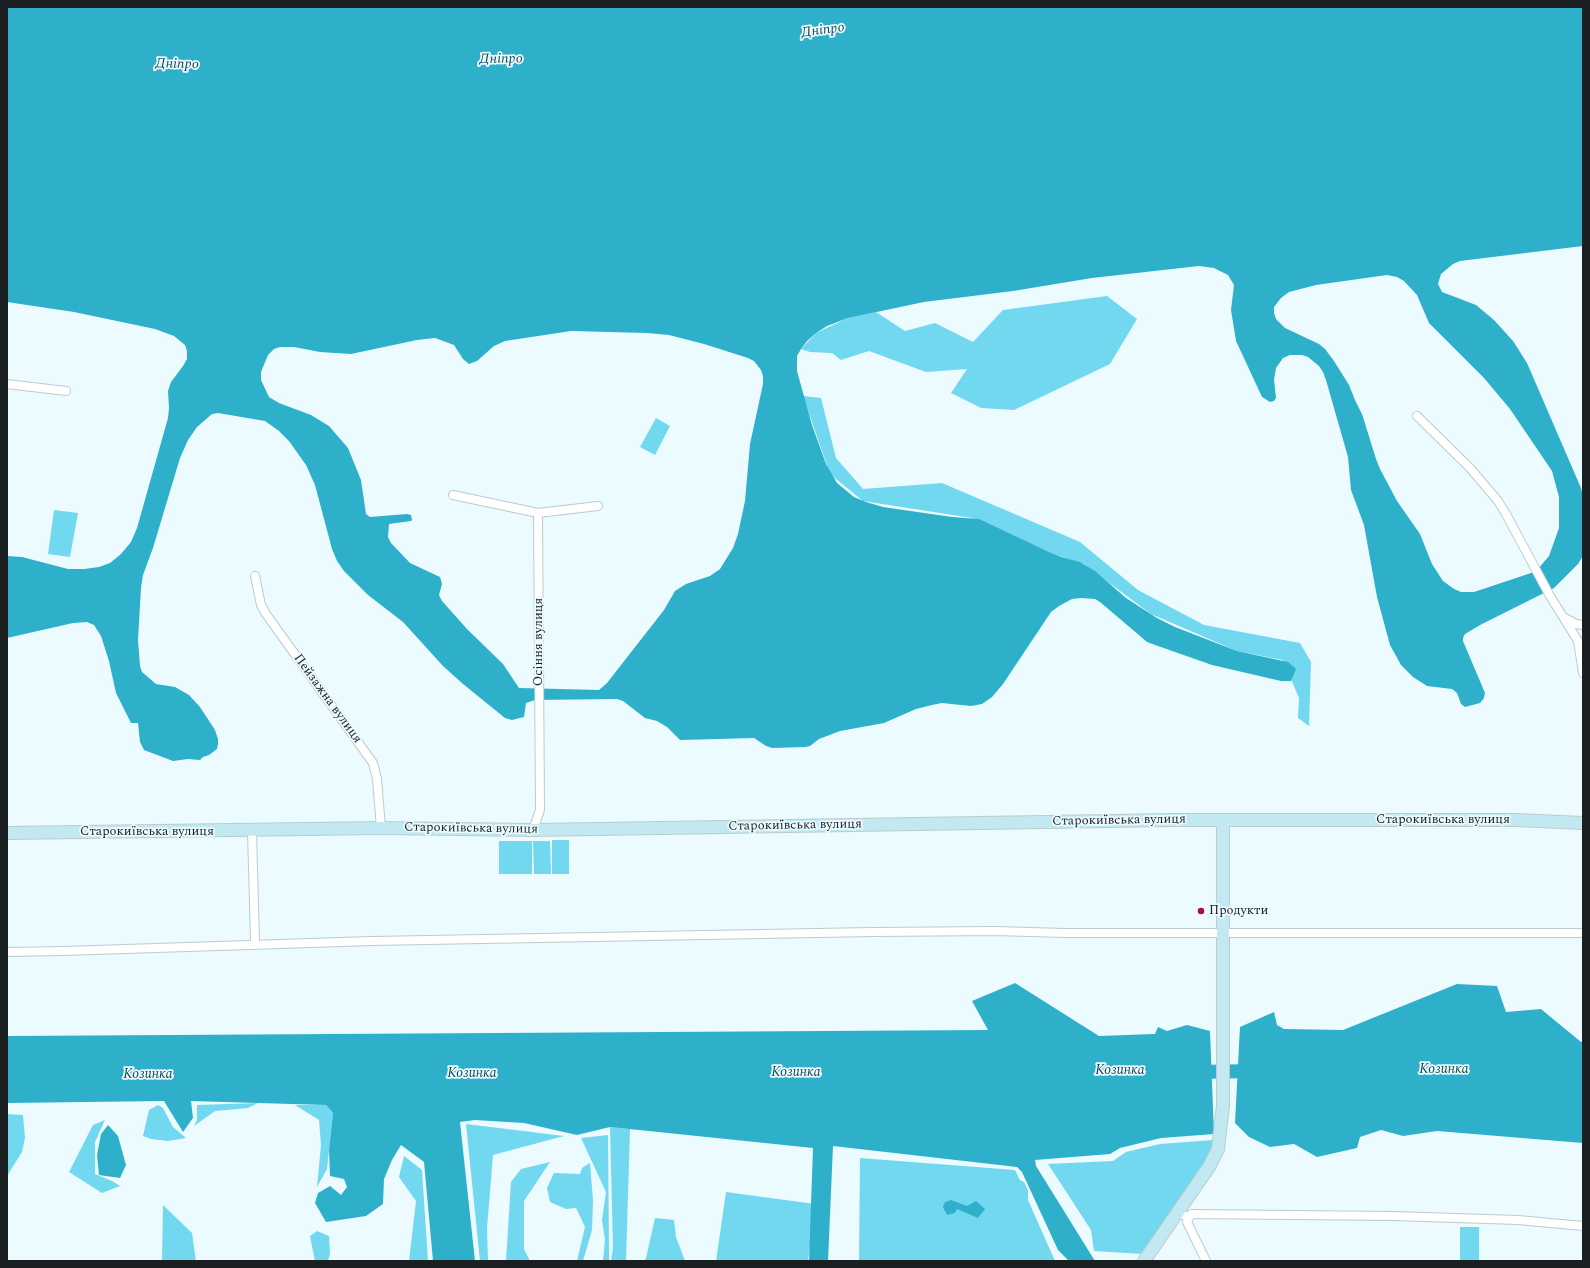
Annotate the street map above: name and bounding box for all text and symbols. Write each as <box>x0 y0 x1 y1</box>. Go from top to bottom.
water label: Дніпро <box>800 20 846 42</box>
water label: Дніпро <box>479 51 523 69</box>
water label: Дніпро <box>155 56 199 74</box>
street label: Осіння вулиця <box>531 598 547 686</box>
street label: Пейзажна вулиця <box>289 651 365 747</box>
street label: Старокиївська вулиця <box>1052 812 1186 830</box>
street label: Старокиївська вулиця <box>1376 812 1510 828</box>
street label: Старокиївська вулиця <box>728 817 862 835</box>
street label: Старокиївська вулиця <box>404 820 538 838</box>
street label: Старокиївська вулиця <box>80 824 214 840</box>
place label: Продукти <box>1209 903 1268 919</box>
marker: Продукти <box>1196 906 1206 916</box>
water label: Козинка <box>1419 1062 1469 1078</box>
water label: Козинка <box>1095 1063 1145 1079</box>
water label: Козинка <box>771 1065 821 1081</box>
water label: Козинка <box>447 1066 497 1082</box>
water label: Козинка <box>123 1067 173 1083</box>

